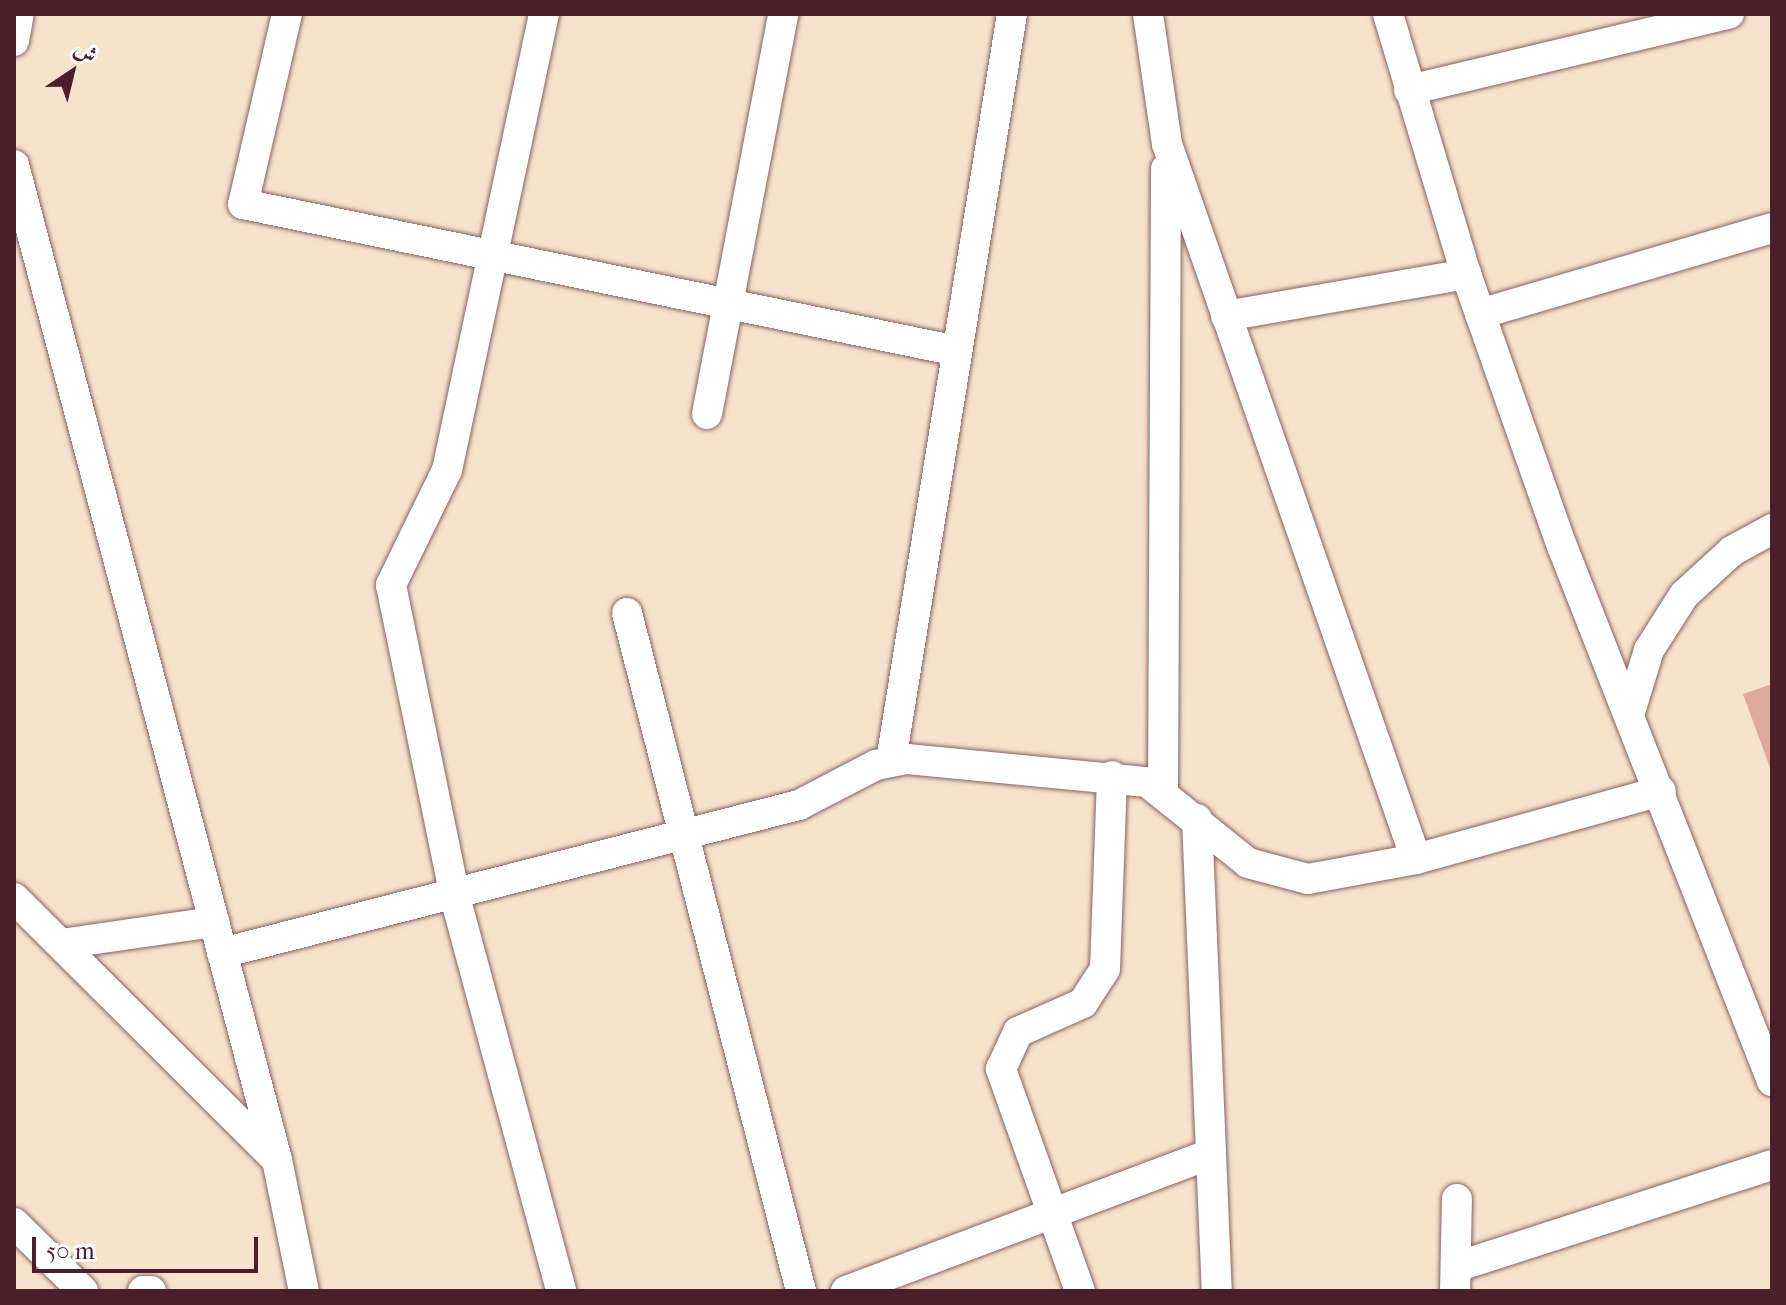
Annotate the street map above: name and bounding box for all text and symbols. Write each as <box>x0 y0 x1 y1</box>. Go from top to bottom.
north arrow <box>32 32 112 112</box>
text: ش <box>69 35 102 69</box>
scale bar <box>36 1221 262 1271</box>
text: 50 m <box>46 1237 95 1265</box>

